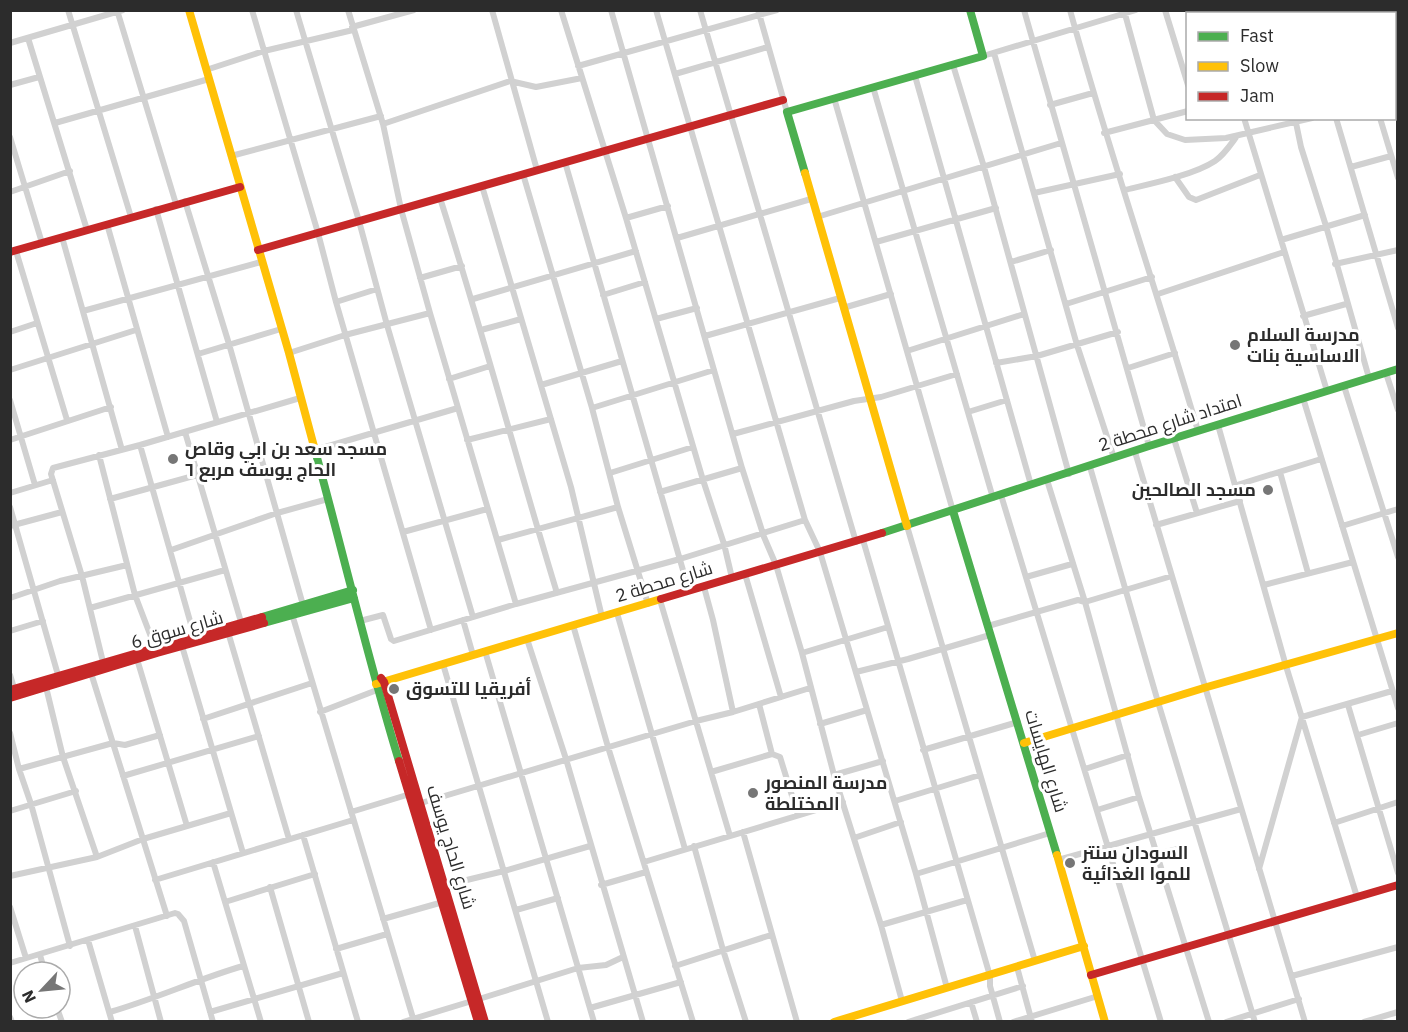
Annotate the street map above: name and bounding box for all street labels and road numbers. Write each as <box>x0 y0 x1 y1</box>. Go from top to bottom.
street label: امتداد شارع محطة 2 <box>1095 388 1245 458</box>
street label: شارع محطة 2 <box>612 556 716 608</box>
street label: شارع سوق 6 <box>128 605 226 655</box>
street label: شارع الهايسات <box>1019 707 1073 815</box>
street label: شارع الحاج يوسف <box>421 782 481 912</box>

